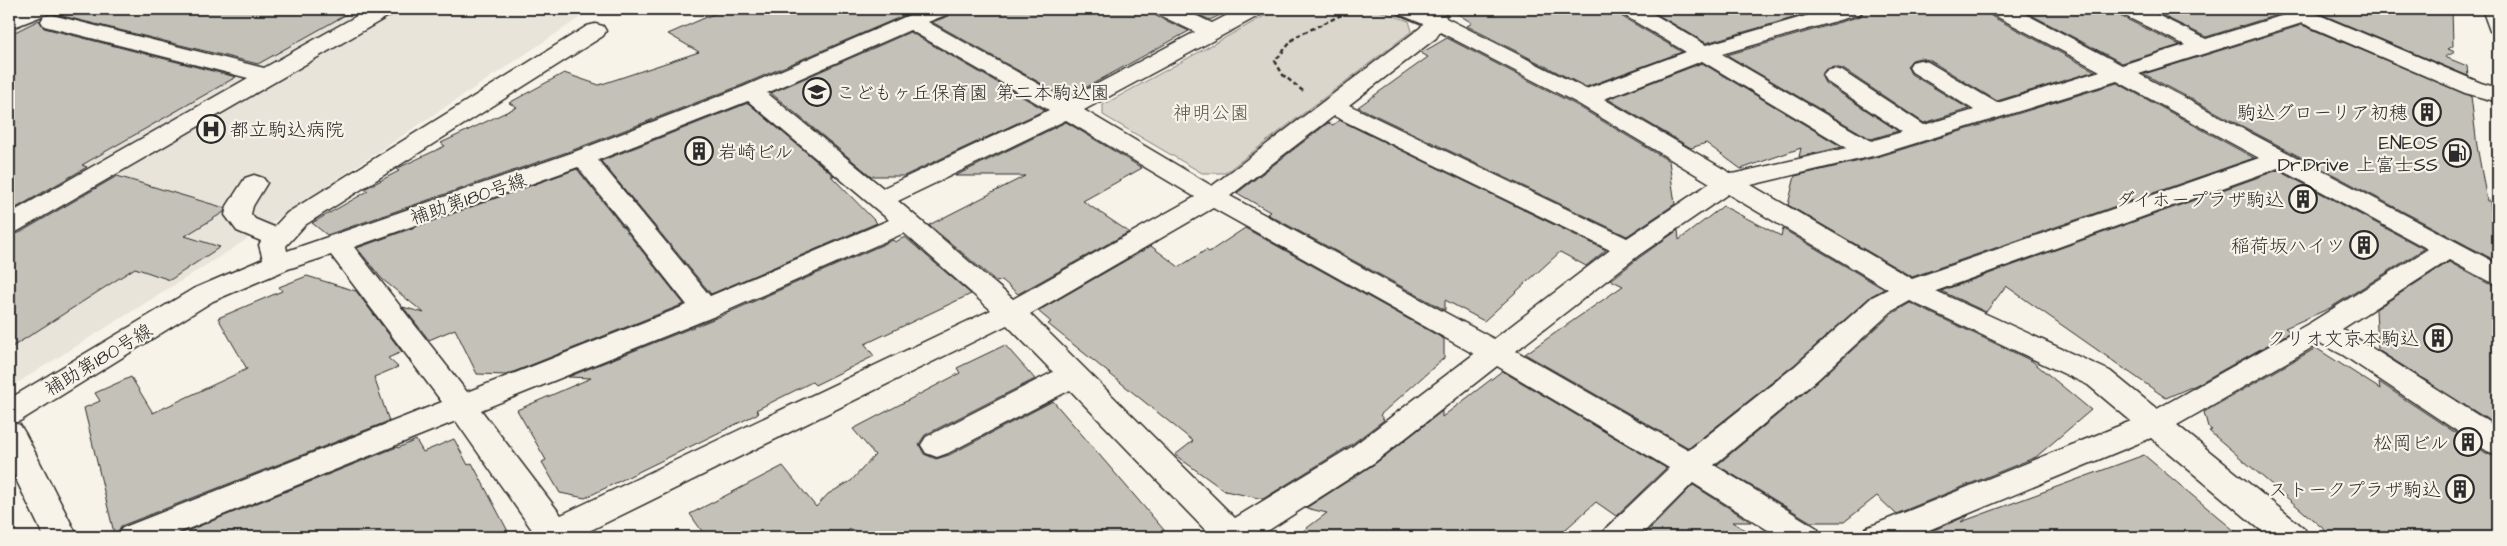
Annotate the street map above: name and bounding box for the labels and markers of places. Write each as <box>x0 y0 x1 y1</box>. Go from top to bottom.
school or university icon: こどもヶ丘保育園 第二本駒込園 <box>802 77 832 107</box>
place label: こどもヶ丘保育園 第二本駒込園 <box>836 80 1110 107</box>
building icon: 駒込グローリア初穂 <box>2412 97 2442 127</box>
place label: 駒込グローリア初穂 <box>2237 100 2408 127</box>
hospital icon: 都立駒込病院 <box>196 114 226 144</box>
place label: 都立駒込病院 <box>230 117 344 144</box>
place label: ENEOS Dr.Drive 上富士SS <box>2278 130 2438 179</box>
building icon: 岩崎ビル <box>684 136 714 166</box>
fuel station icon: ENEOS Dr.Drive 上富士SS <box>2442 138 2472 168</box>
place label: 岩崎ビル <box>718 139 794 166</box>
building icon: ダイホープラザ駒込 <box>2288 184 2318 214</box>
place label: ダイホープラザ駒込 <box>2116 187 2284 214</box>
building icon: 稲荷坂ハイツ <box>2349 230 2379 260</box>
place label: 稲荷坂ハイツ <box>2231 233 2345 260</box>
building icon: クリオ文京本駒込 <box>2423 323 2453 353</box>
place label: クリオ文京本駒込 <box>2267 326 2419 353</box>
building icon: 松岡ビル <box>2453 427 2483 457</box>
place label: 松岡ビル <box>2373 430 2449 457</box>
building icon: ストークプラザ駒込 <box>2445 474 2475 504</box>
place label: ストークプラザ駒込 <box>2268 477 2441 504</box>

